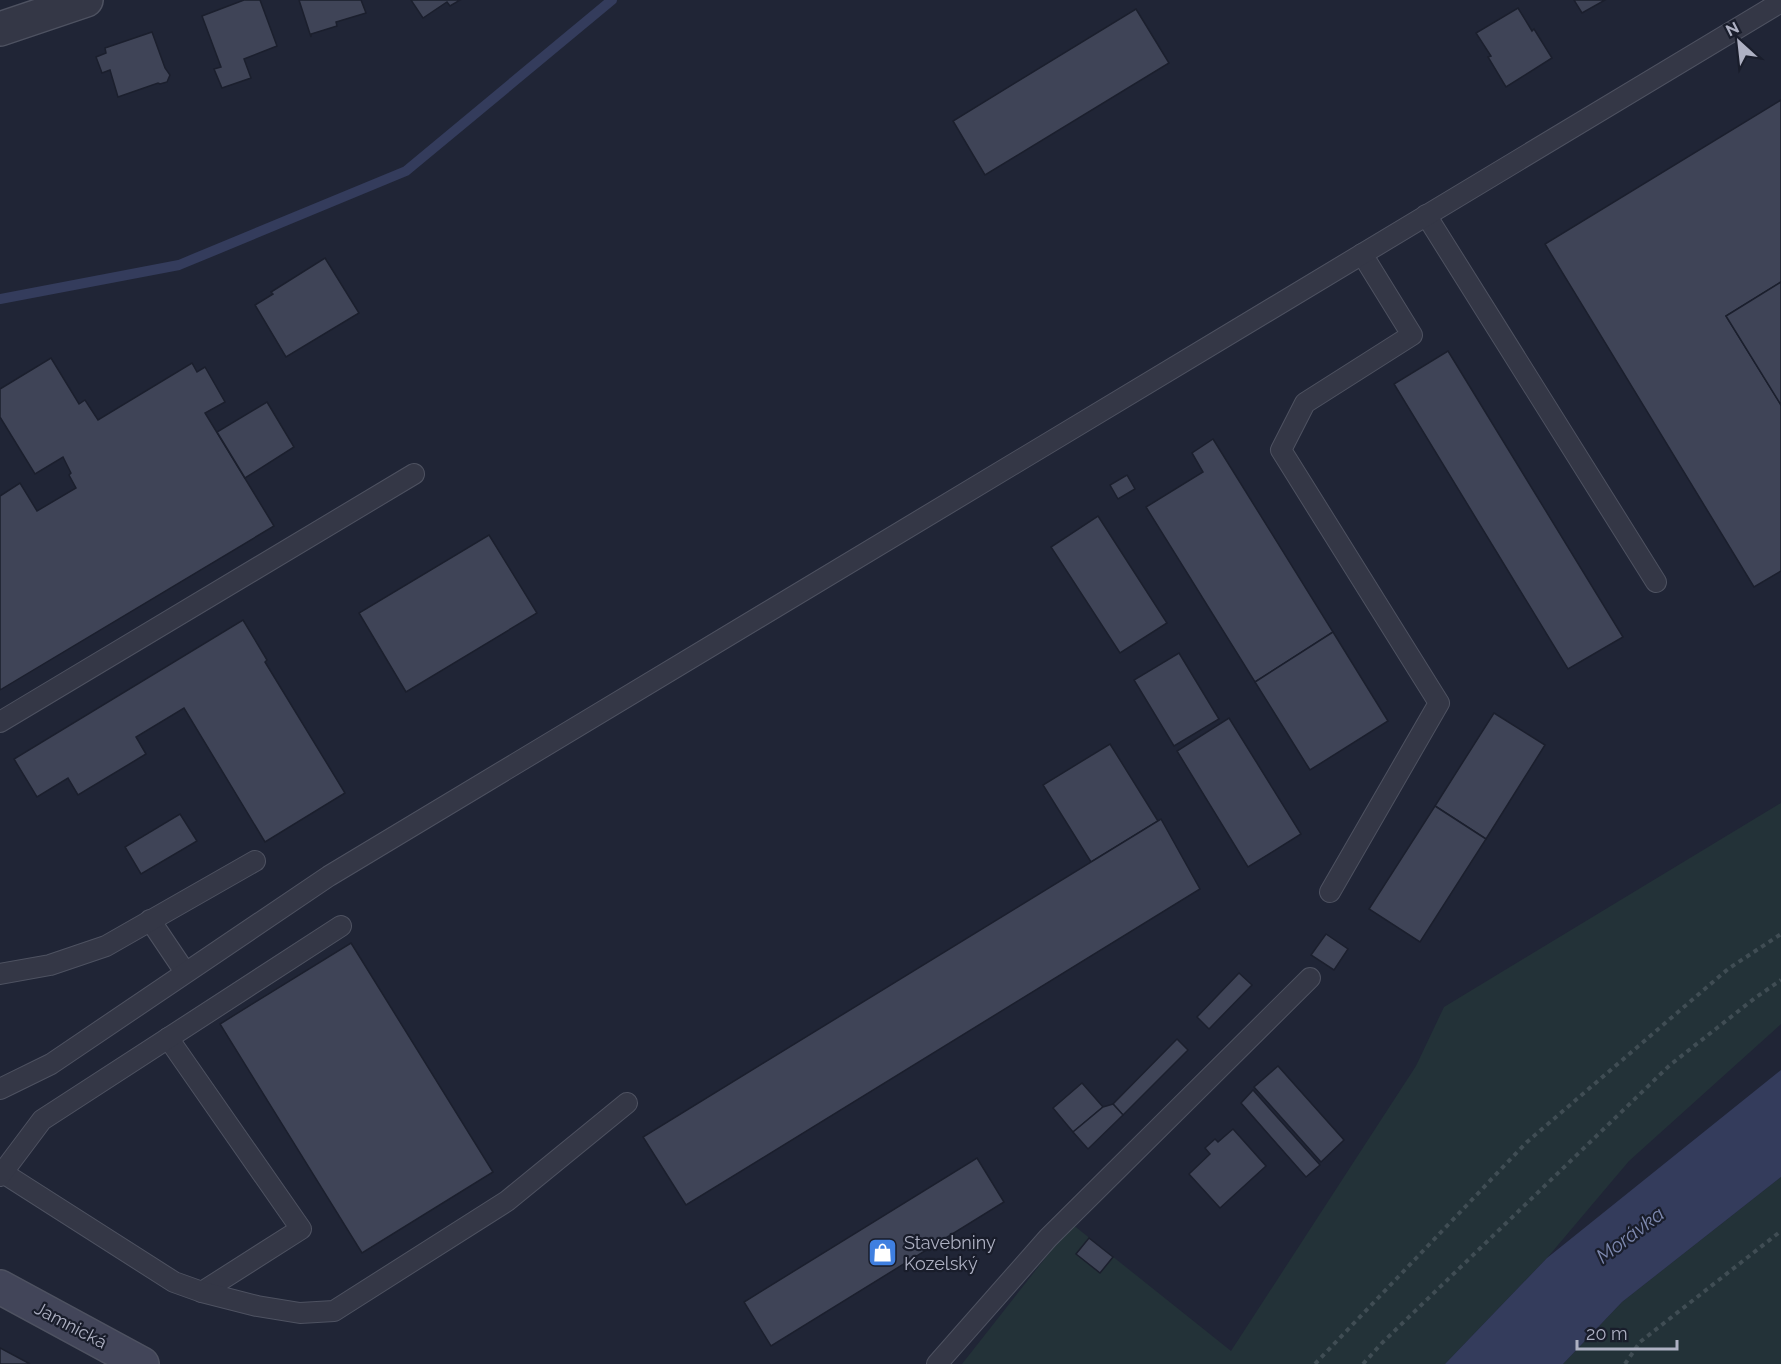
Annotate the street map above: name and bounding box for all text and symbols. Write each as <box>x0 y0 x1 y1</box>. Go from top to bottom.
north arrow <box>1709 12 1769 72</box>
text: N <box>1723 18 1742 40</box>
water label: Morávka <box>1591 1202 1669 1268</box>
place label: Stavebniny Kozelský <box>904 1232 996 1274</box>
shop icon: Stavebniny Kozelský <box>867 1236 899 1268</box>
street label: Jamnická <box>31 1297 111 1353</box>
scale bar <box>1577 1313 1678 1351</box>
text: 20 m <box>1586 1323 1628 1344</box>

